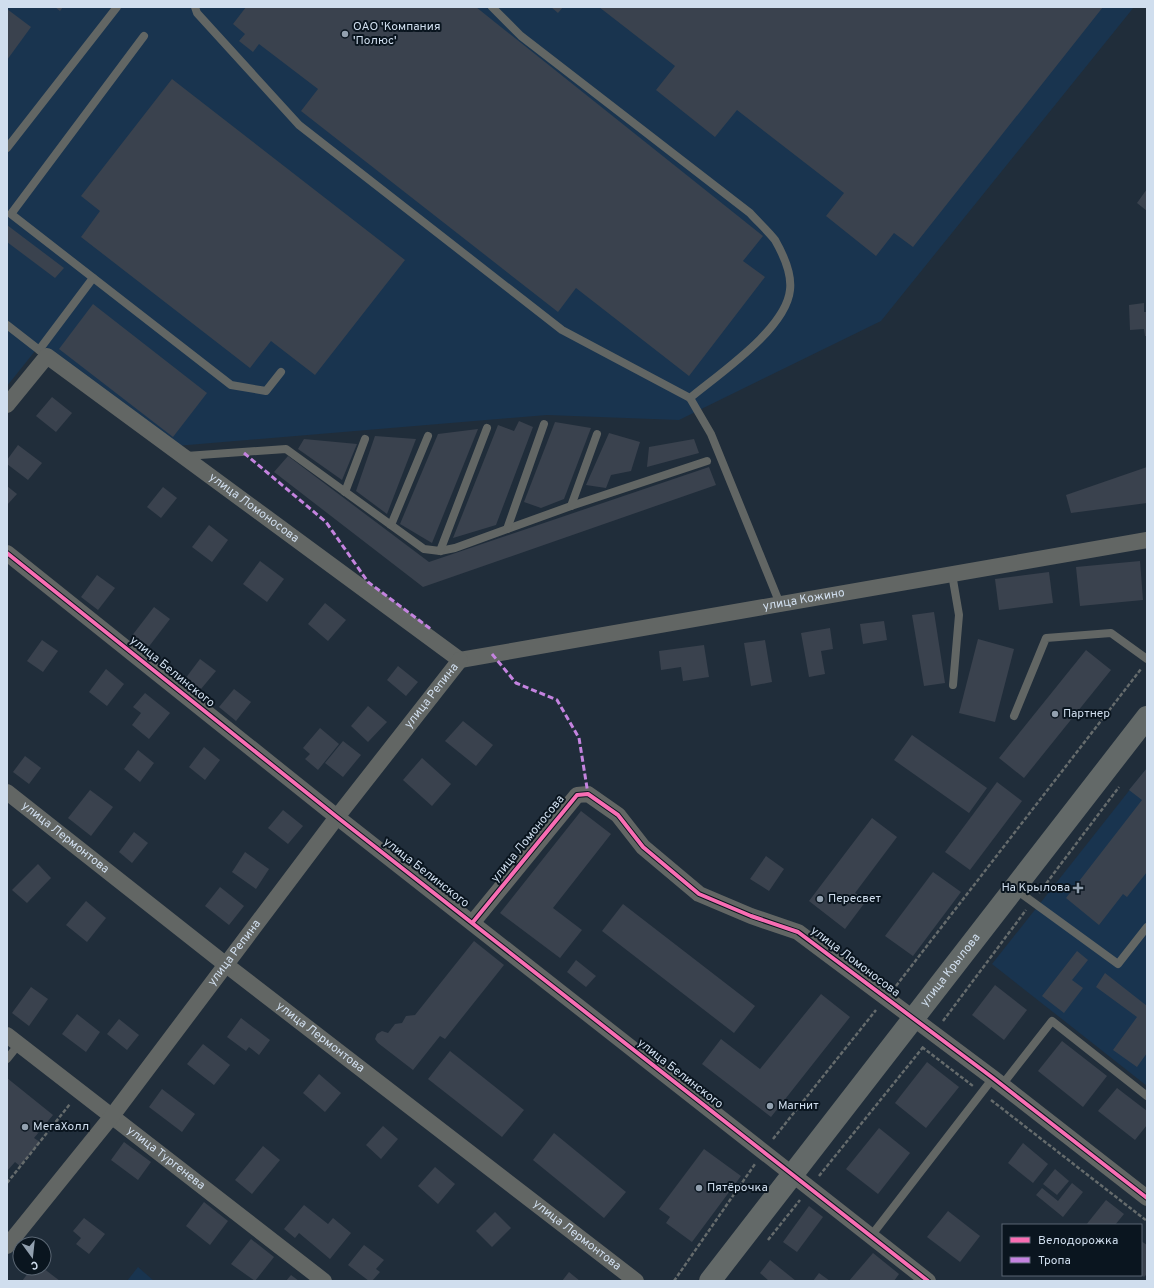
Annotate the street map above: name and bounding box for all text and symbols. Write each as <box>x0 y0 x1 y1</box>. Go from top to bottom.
place label: ОАО 'Компания 'Полюс' <box>353 19 441 49</box>
marker: ОАО 'Компания 'Полюс' <box>340 29 350 39</box>
street label: улица Ломоносова <box>205 470 302 547</box>
street label: улица Кожино <box>762 585 846 615</box>
street label: улица Белинского <box>126 633 218 711</box>
street label: улица Репина <box>401 660 463 732</box>
place label: Партнер <box>1063 706 1110 722</box>
marker: Партнер <box>1050 709 1060 719</box>
street label: улица Ломоносова <box>488 792 568 886</box>
street label: улица Лермонтова <box>18 798 112 877</box>
street label: улица Белинского <box>380 834 472 912</box>
place label: На Крылова <box>1001 880 1070 896</box>
marker: На Крылова <box>1073 883 1083 893</box>
place label: Пересвет <box>828 891 882 907</box>
marker: Пересвет <box>815 894 825 904</box>
street label: улица Репина <box>204 917 265 990</box>
street label: улица Ломоносова <box>807 923 903 1001</box>
street label: улица Крылова <box>917 930 984 1010</box>
street label: улица Лермонтова <box>273 998 368 1077</box>
street label: улица Белинского <box>634 1035 726 1113</box>
place label: Магнит <box>778 1098 819 1114</box>
marker: Магнит <box>765 1101 775 1111</box>
place label: МегаХолл <box>33 1119 89 1135</box>
marker: МегаХолл <box>20 1122 30 1132</box>
street label: улица Тургенева <box>123 1123 208 1194</box>
place label: Пятёрочка <box>707 1180 768 1196</box>
marker: Пятёрочка <box>694 1183 704 1193</box>
street label: улица Лермонтова <box>529 1196 624 1275</box>
legend <box>1002 1224 1142 1276</box>
text: Велодорожка <box>1038 1233 1118 1249</box>
north arrow <box>12 1236 52 1276</box>
text: Тропа <box>1038 1253 1071 1269</box>
text: С <box>29 1257 40 1272</box>

